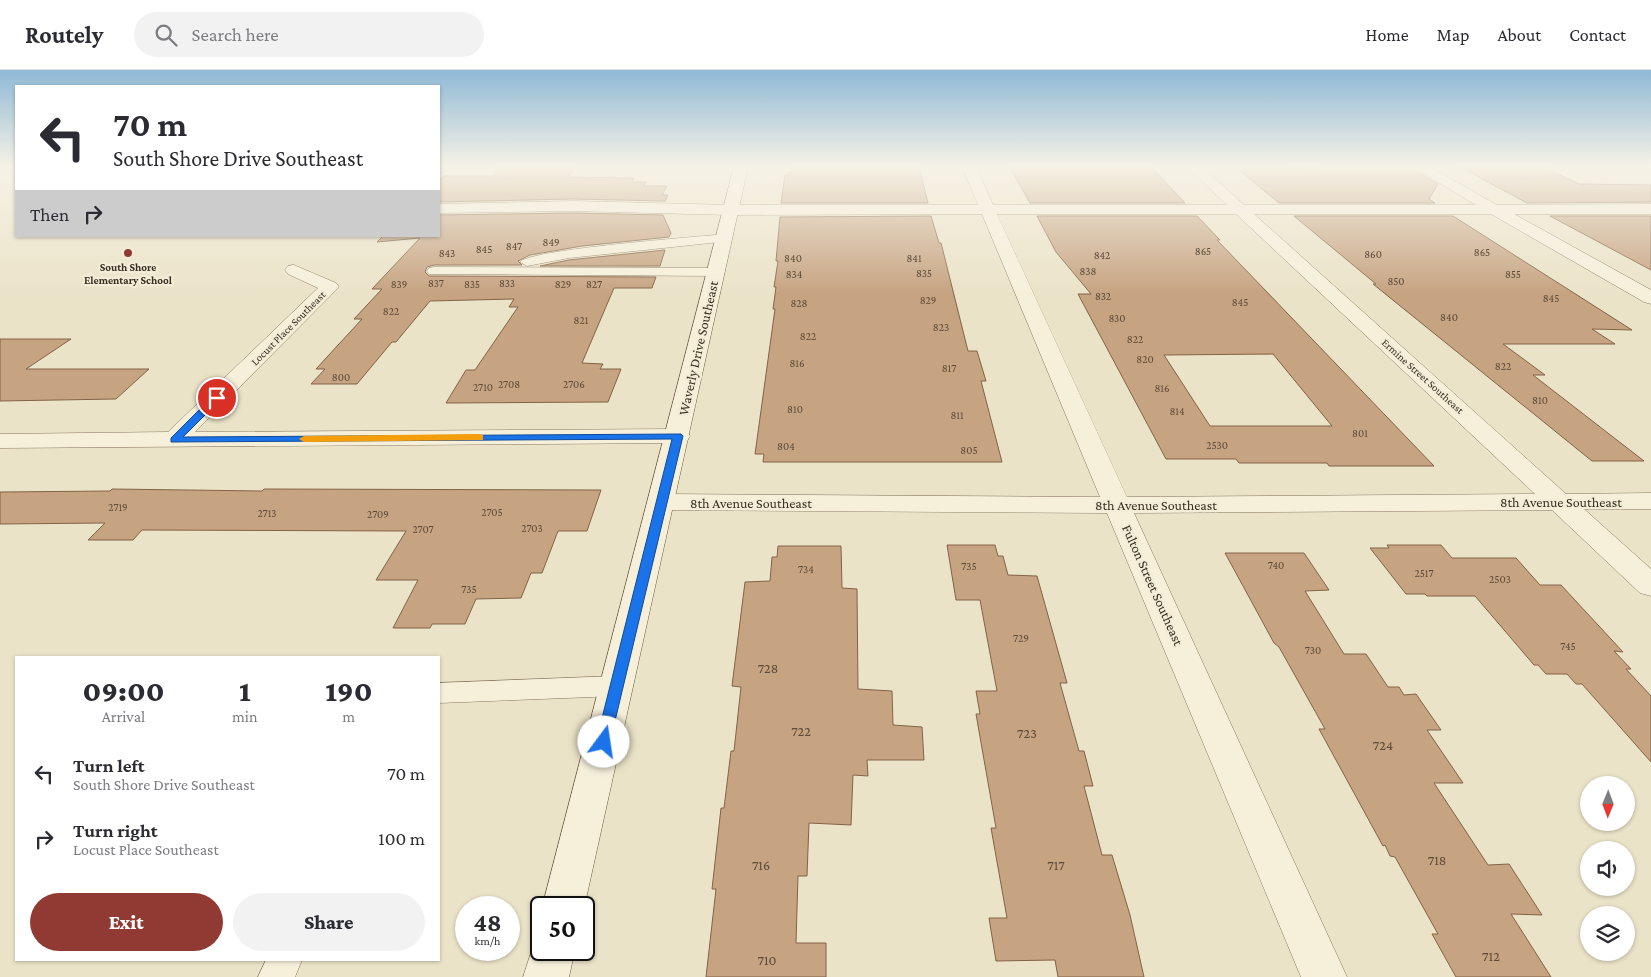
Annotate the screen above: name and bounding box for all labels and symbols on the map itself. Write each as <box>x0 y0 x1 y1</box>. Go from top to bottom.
house number: 849 <box>542 236 560 248</box>
house number: 847 <box>506 240 522 252</box>
house number: 845 <box>476 243 492 255</box>
house number: 865 <box>1195 245 1211 257</box>
house number: 865 <box>1474 246 1490 258</box>
marker: South Shore Elementary School <box>122 247 134 259</box>
house number: 843 <box>439 247 455 259</box>
house number: 860 <box>1364 248 1382 260</box>
house number: 842 <box>1094 249 1110 261</box>
house number: 840 <box>784 252 802 264</box>
house number: 841 <box>906 252 922 264</box>
place label: South Shore Elementary School <box>84 261 173 286</box>
house number: 838 <box>1080 265 1096 277</box>
house number: 835 <box>916 267 932 279</box>
house number: 834 <box>786 268 803 280</box>
house number: 855 <box>1505 268 1521 280</box>
house number: 850 <box>1387 275 1405 287</box>
house number: 837 <box>428 277 444 289</box>
house number: 833 <box>499 277 515 289</box>
house number: 839 <box>391 278 407 290</box>
house number: 835 <box>464 278 480 290</box>
house number: 829 <box>555 278 571 290</box>
house number: 827 <box>586 278 602 290</box>
street label: Waverly Drive Southeast <box>675 279 721 417</box>
street label: Locust Place Southeast <box>248 288 328 368</box>
house number: 832 <box>1095 290 1111 302</box>
house number: 845 <box>1543 292 1559 304</box>
house number: 829 <box>920 294 936 306</box>
house number: 845 <box>1232 296 1248 308</box>
house number: 828 <box>790 297 808 309</box>
house number: 822 <box>383 305 399 317</box>
house number: 840 <box>1440 311 1458 323</box>
house number: 830 <box>1108 312 1126 324</box>
house number: 821 <box>574 314 589 326</box>
house number: 823 <box>933 321 949 333</box>
house number: 822 <box>800 330 816 342</box>
house number: 822 <box>1127 333 1143 345</box>
street label: Ermine Street Southeast <box>1380 336 1467 416</box>
house number: 820 <box>1136 353 1154 365</box>
house number: 816 <box>789 357 805 369</box>
house number: 822 <box>1495 360 1511 372</box>
house number: 817 <box>942 362 956 374</box>
house number: 800 <box>332 371 350 383</box>
pin <box>196 377 238 419</box>
house number: 2708 <box>498 378 520 390</box>
house number: 2706 <box>563 378 585 390</box>
house number: 2710 <box>473 381 493 393</box>
house number: 816 <box>1154 382 1170 394</box>
house number: 810 <box>1532 394 1548 406</box>
house number: 810 <box>787 403 803 415</box>
house number: 814 <box>1169 405 1185 417</box>
house number: 811 <box>950 409 964 421</box>
house number: 801 <box>1352 427 1368 439</box>
house number: 2530 <box>1206 439 1228 451</box>
house number: 804 <box>777 440 795 452</box>
house number: 805 <box>960 444 978 456</box>
street label: 8th Avenue Southeast <box>1500 494 1622 510</box>
street label: 8th Avenue Southeast <box>690 495 812 511</box>
street label: 8th Avenue Southeast <box>1095 497 1217 513</box>
house number: 2719 <box>108 501 128 513</box>
house number: 2705 <box>481 506 503 518</box>
house number: 2713 <box>257 507 277 519</box>
house number: 2709 <box>367 508 389 520</box>
house number: 2703 <box>521 522 543 534</box>
street label: Fulton Street Southeast <box>1119 522 1187 648</box>
house number: 2707 <box>412 523 434 535</box>
house number: 740 <box>1268 559 1284 571</box>
house number: 735 <box>961 560 977 572</box>
house number: 734 <box>798 563 814 575</box>
house number: 2517 <box>1414 567 1434 579</box>
house number: 2503 <box>1489 573 1511 585</box>
house number: 735 <box>461 583 477 595</box>
house number: 729 <box>1013 632 1029 644</box>
house number: 745 <box>1560 640 1576 652</box>
house number: 730 <box>1305 644 1321 656</box>
house number: 728 <box>758 660 778 676</box>
position arrow <box>577 715 629 767</box>
house number: 722 <box>791 723 811 739</box>
house number: 723 <box>1017 725 1037 741</box>
house number: 724 <box>1373 737 1393 753</box>
north arrow <box>1580 776 1635 831</box>
house number: 718 <box>1428 852 1446 868</box>
house number: 716 <box>752 857 770 873</box>
house number: 717 <box>1047 857 1065 873</box>
speed limit sign: 50 <box>530 896 595 961</box>
house number: 712 <box>1482 948 1500 964</box>
house number: 710 <box>757 952 777 968</box>

